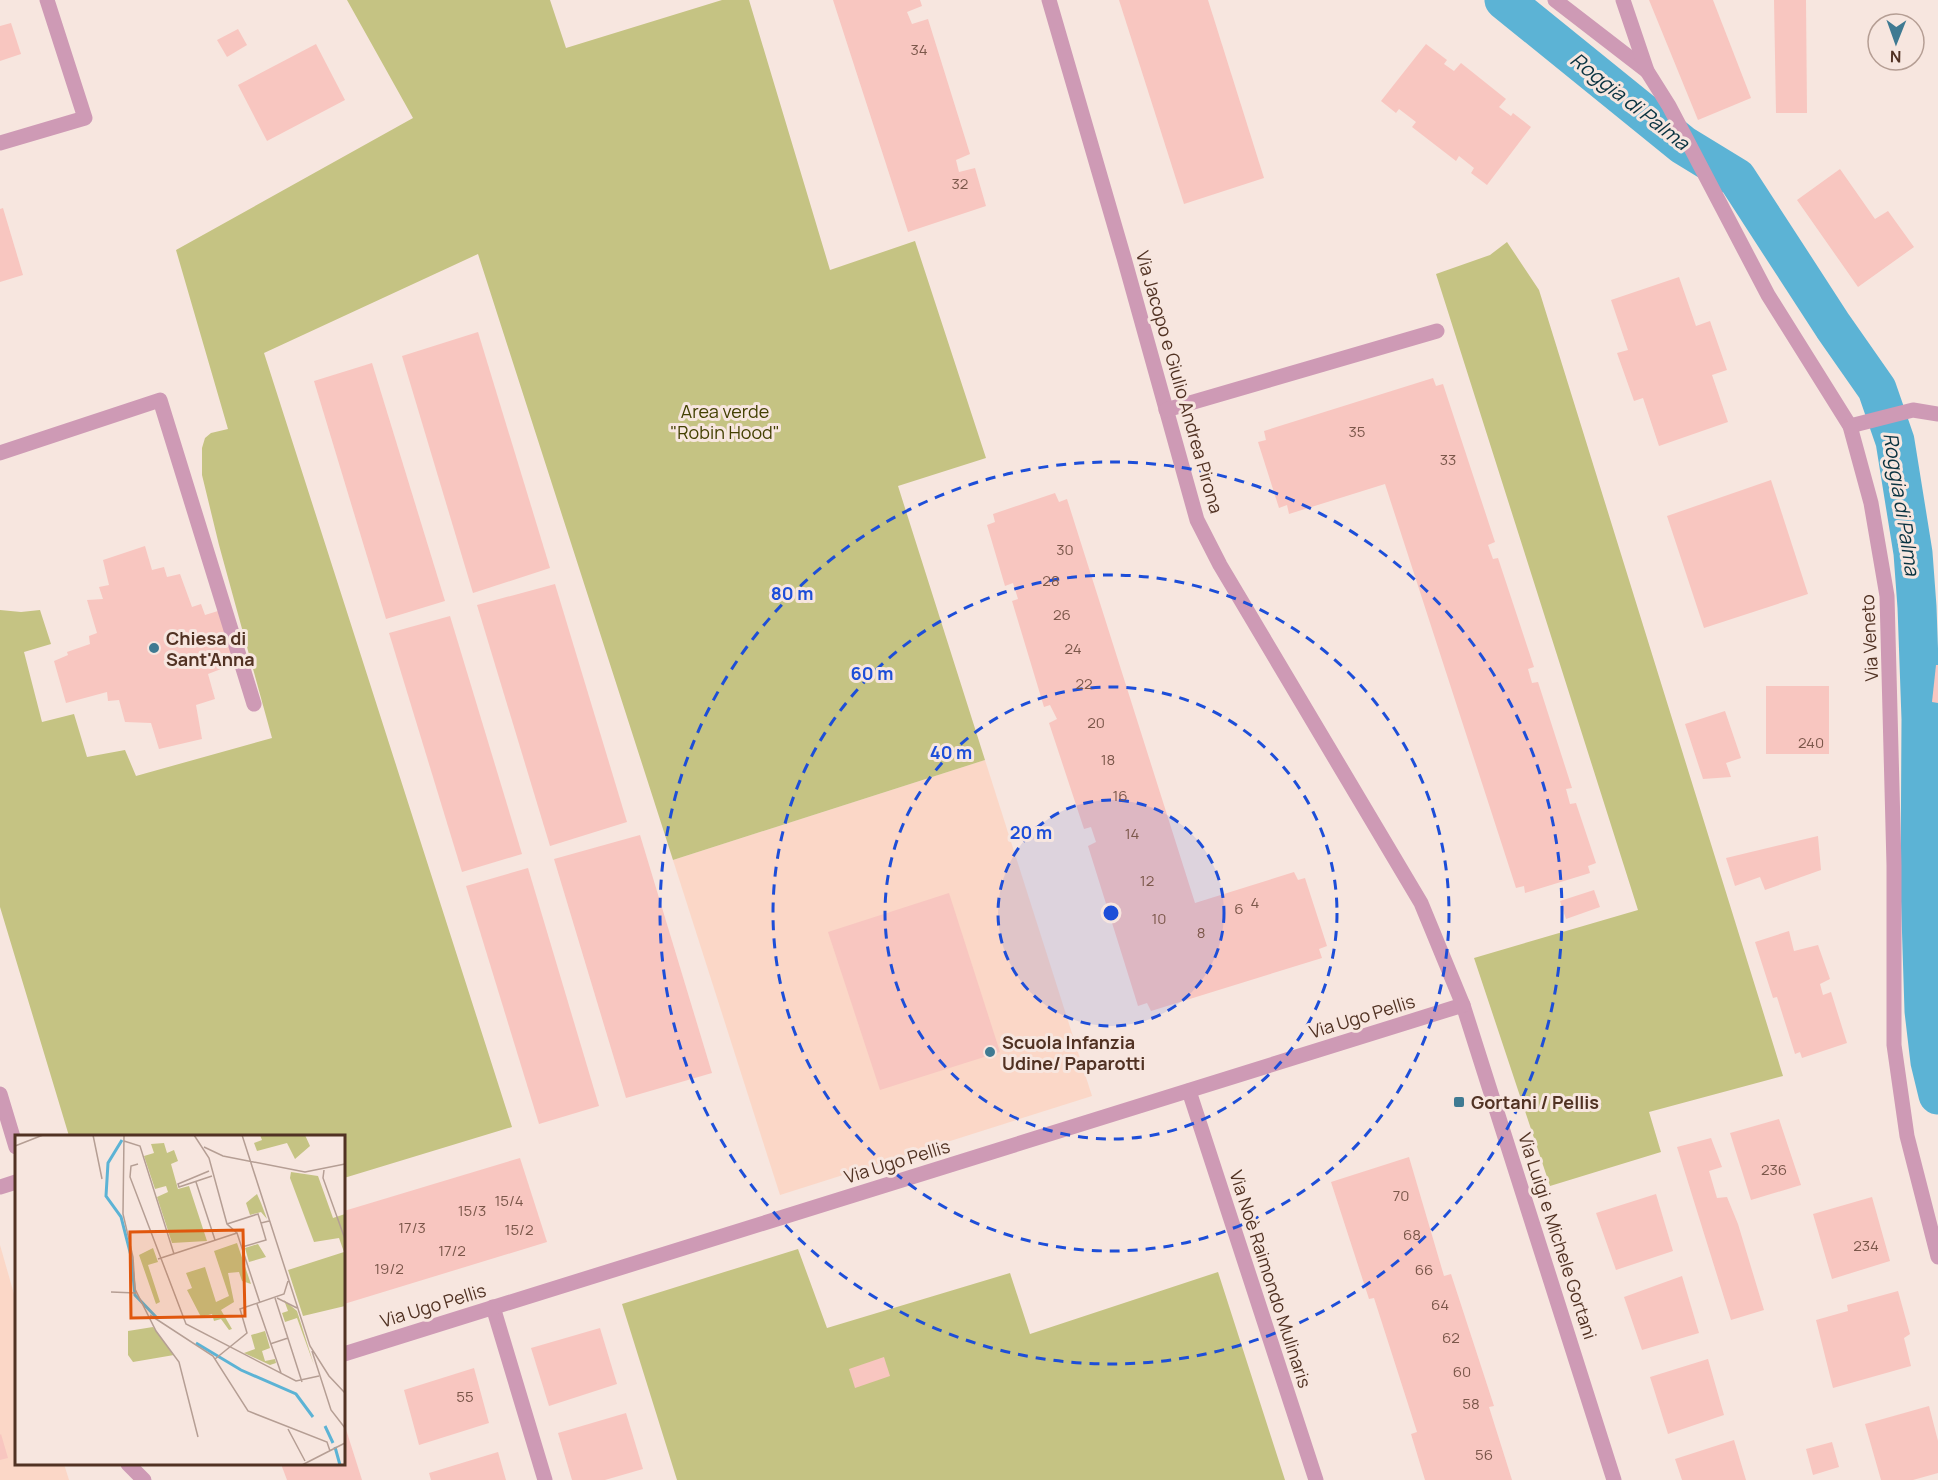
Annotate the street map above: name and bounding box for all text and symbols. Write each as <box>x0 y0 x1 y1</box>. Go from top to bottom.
north arrow <box>1866 12 1926 72</box>
house number: 34 <box>910 39 928 60</box>
water label: Roggia di Palma <box>1565 46 1696 156</box>
text: N <box>1890 46 1902 68</box>
house number: 32 <box>952 173 968 194</box>
street label: Via Jacopo e Giulio Andrea Pirona <box>1131 248 1229 516</box>
park label: Area verde "Robin Hood" <box>670 399 780 444</box>
house number: 35 <box>1349 421 1365 442</box>
water label: Roggia di Palma <box>1877 431 1927 578</box>
house number: 33 <box>1440 449 1456 470</box>
house number: 30 <box>1056 539 1074 560</box>
house number: 28 <box>1042 570 1060 591</box>
text: 80 m <box>771 581 813 605</box>
street label: Via Veneto <box>1855 594 1883 682</box>
house number: 26 <box>1053 604 1071 625</box>
place label: Chiesa di Sant'Anna <box>166 626 255 671</box>
house number: 24 <box>1064 638 1082 659</box>
marker: Chiesa di Sant'Anna <box>147 641 161 655</box>
text: 60 m <box>851 661 893 685</box>
house number: 22 <box>1075 673 1093 694</box>
house number: 20 <box>1087 712 1105 733</box>
house number: 240 <box>1798 732 1824 753</box>
text: 40 m <box>930 740 972 764</box>
house number: 18 <box>1101 749 1115 770</box>
house number: 16 <box>1112 785 1128 806</box>
text: 20 m <box>1010 820 1052 844</box>
house number: 14 <box>1125 823 1139 844</box>
house number: 12 <box>1140 870 1154 891</box>
house number: 4 <box>1251 892 1260 913</box>
house number: 6 <box>1234 898 1244 919</box>
centre of rings <box>1101 903 1121 923</box>
house number: 10 <box>1152 908 1167 929</box>
house number: 8 <box>1197 922 1205 943</box>
street label: Via Ugo Pellis <box>1306 989 1418 1043</box>
place label: Scuola Infanzia Udine/ Paparotti <box>1002 1030 1145 1075</box>
marker: Scuola Infanzia Udine/ Paparotti <box>983 1045 997 1059</box>
place label: Gortani / Pellis <box>1471 1090 1599 1114</box>
marker: Gortani / Pellis <box>1452 1095 1466 1109</box>
street label: Via Luigi e Michele Gortani <box>1513 1130 1603 1342</box>
street label: Via Ugo Pellis <box>841 1134 953 1188</box>
inset map <box>15 1135 345 1465</box>
house number: 236 <box>1761 1159 1787 1180</box>
street label: Via Noè Raimondo Mulinaris <box>1224 1167 1318 1391</box>
house number: 70 <box>1393 1185 1409 1206</box>
house number: 15/4 <box>494 1190 524 1211</box>
house number: 15/3 <box>458 1200 486 1221</box>
house number: 17/3 <box>398 1217 426 1238</box>
house number: 15/2 <box>505 1219 533 1240</box>
house number: 68 <box>1403 1224 1421 1245</box>
house number: 234 <box>1853 1235 1879 1256</box>
house number: 17/2 <box>438 1240 466 1261</box>
house number: 19/2 <box>374 1258 404 1279</box>
house number: 66 <box>1415 1259 1433 1280</box>
street label: Via Ugo Pellis <box>377 1278 489 1332</box>
house number: 64 <box>1431 1294 1449 1315</box>
house number: 62 <box>1442 1327 1460 1348</box>
house number: 60 <box>1453 1361 1471 1382</box>
house number: 55 <box>456 1386 474 1407</box>
house number: 58 <box>1462 1393 1480 1414</box>
house number: 56 <box>1475 1444 1493 1465</box>

